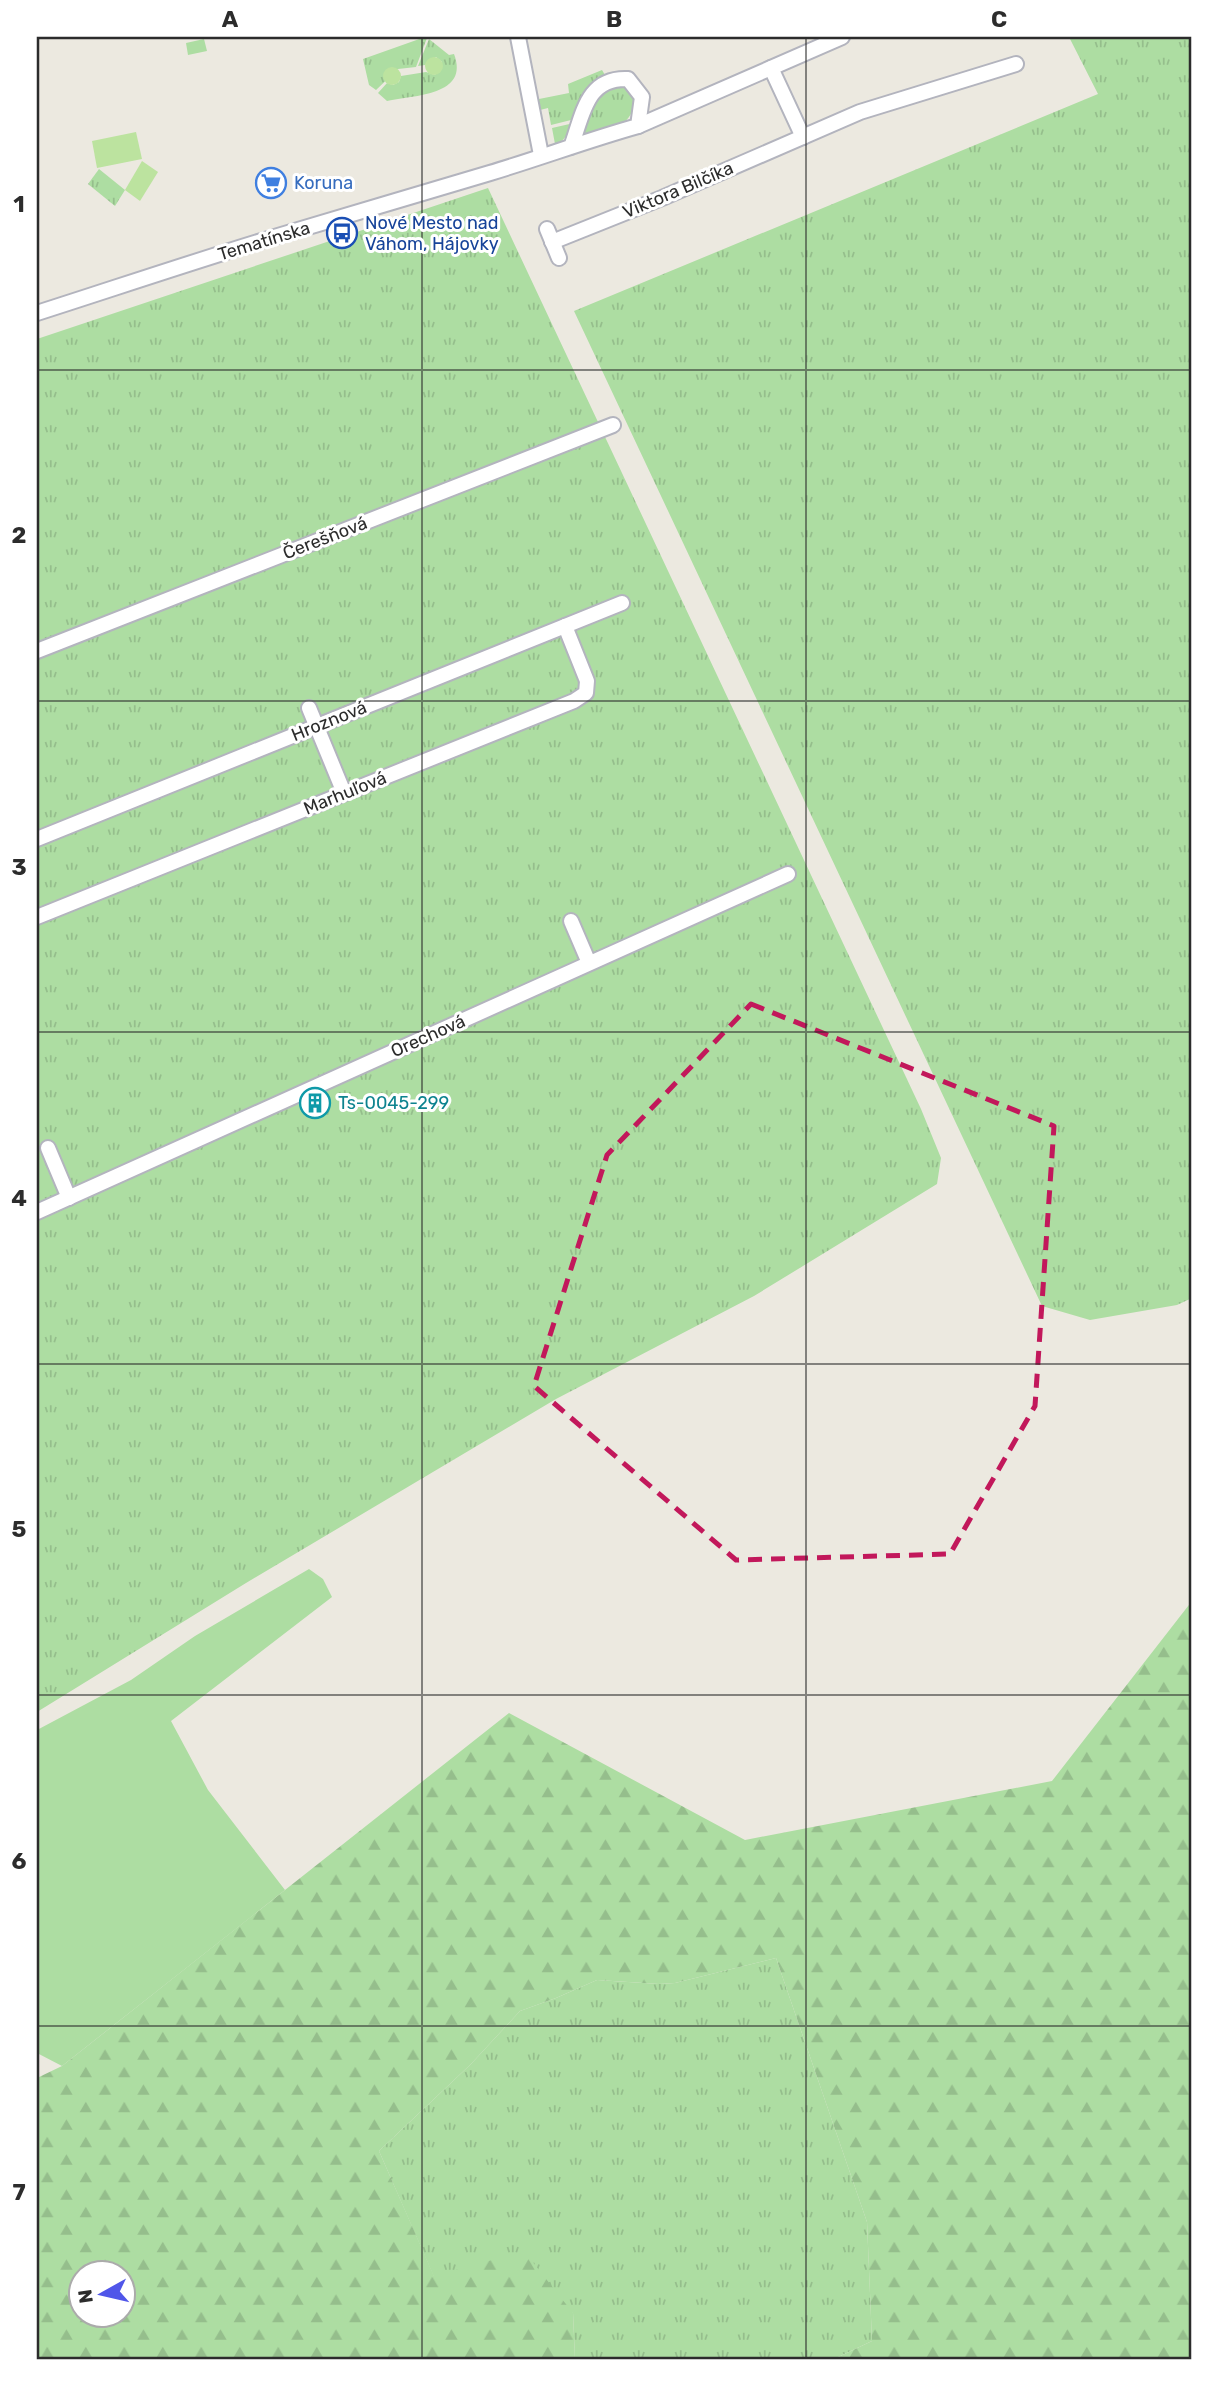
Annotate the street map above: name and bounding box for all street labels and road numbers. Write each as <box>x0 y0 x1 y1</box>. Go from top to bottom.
street label: Viktora Bilčíka <box>619 157 737 223</box>
street label: Tematínska <box>215 217 313 265</box>
street label: Čerešňová <box>280 512 370 564</box>
street label: Hroznová <box>288 696 370 746</box>
street label: Marhuľová <box>300 766 390 820</box>
street label: Orechová <box>387 1010 469 1062</box>

